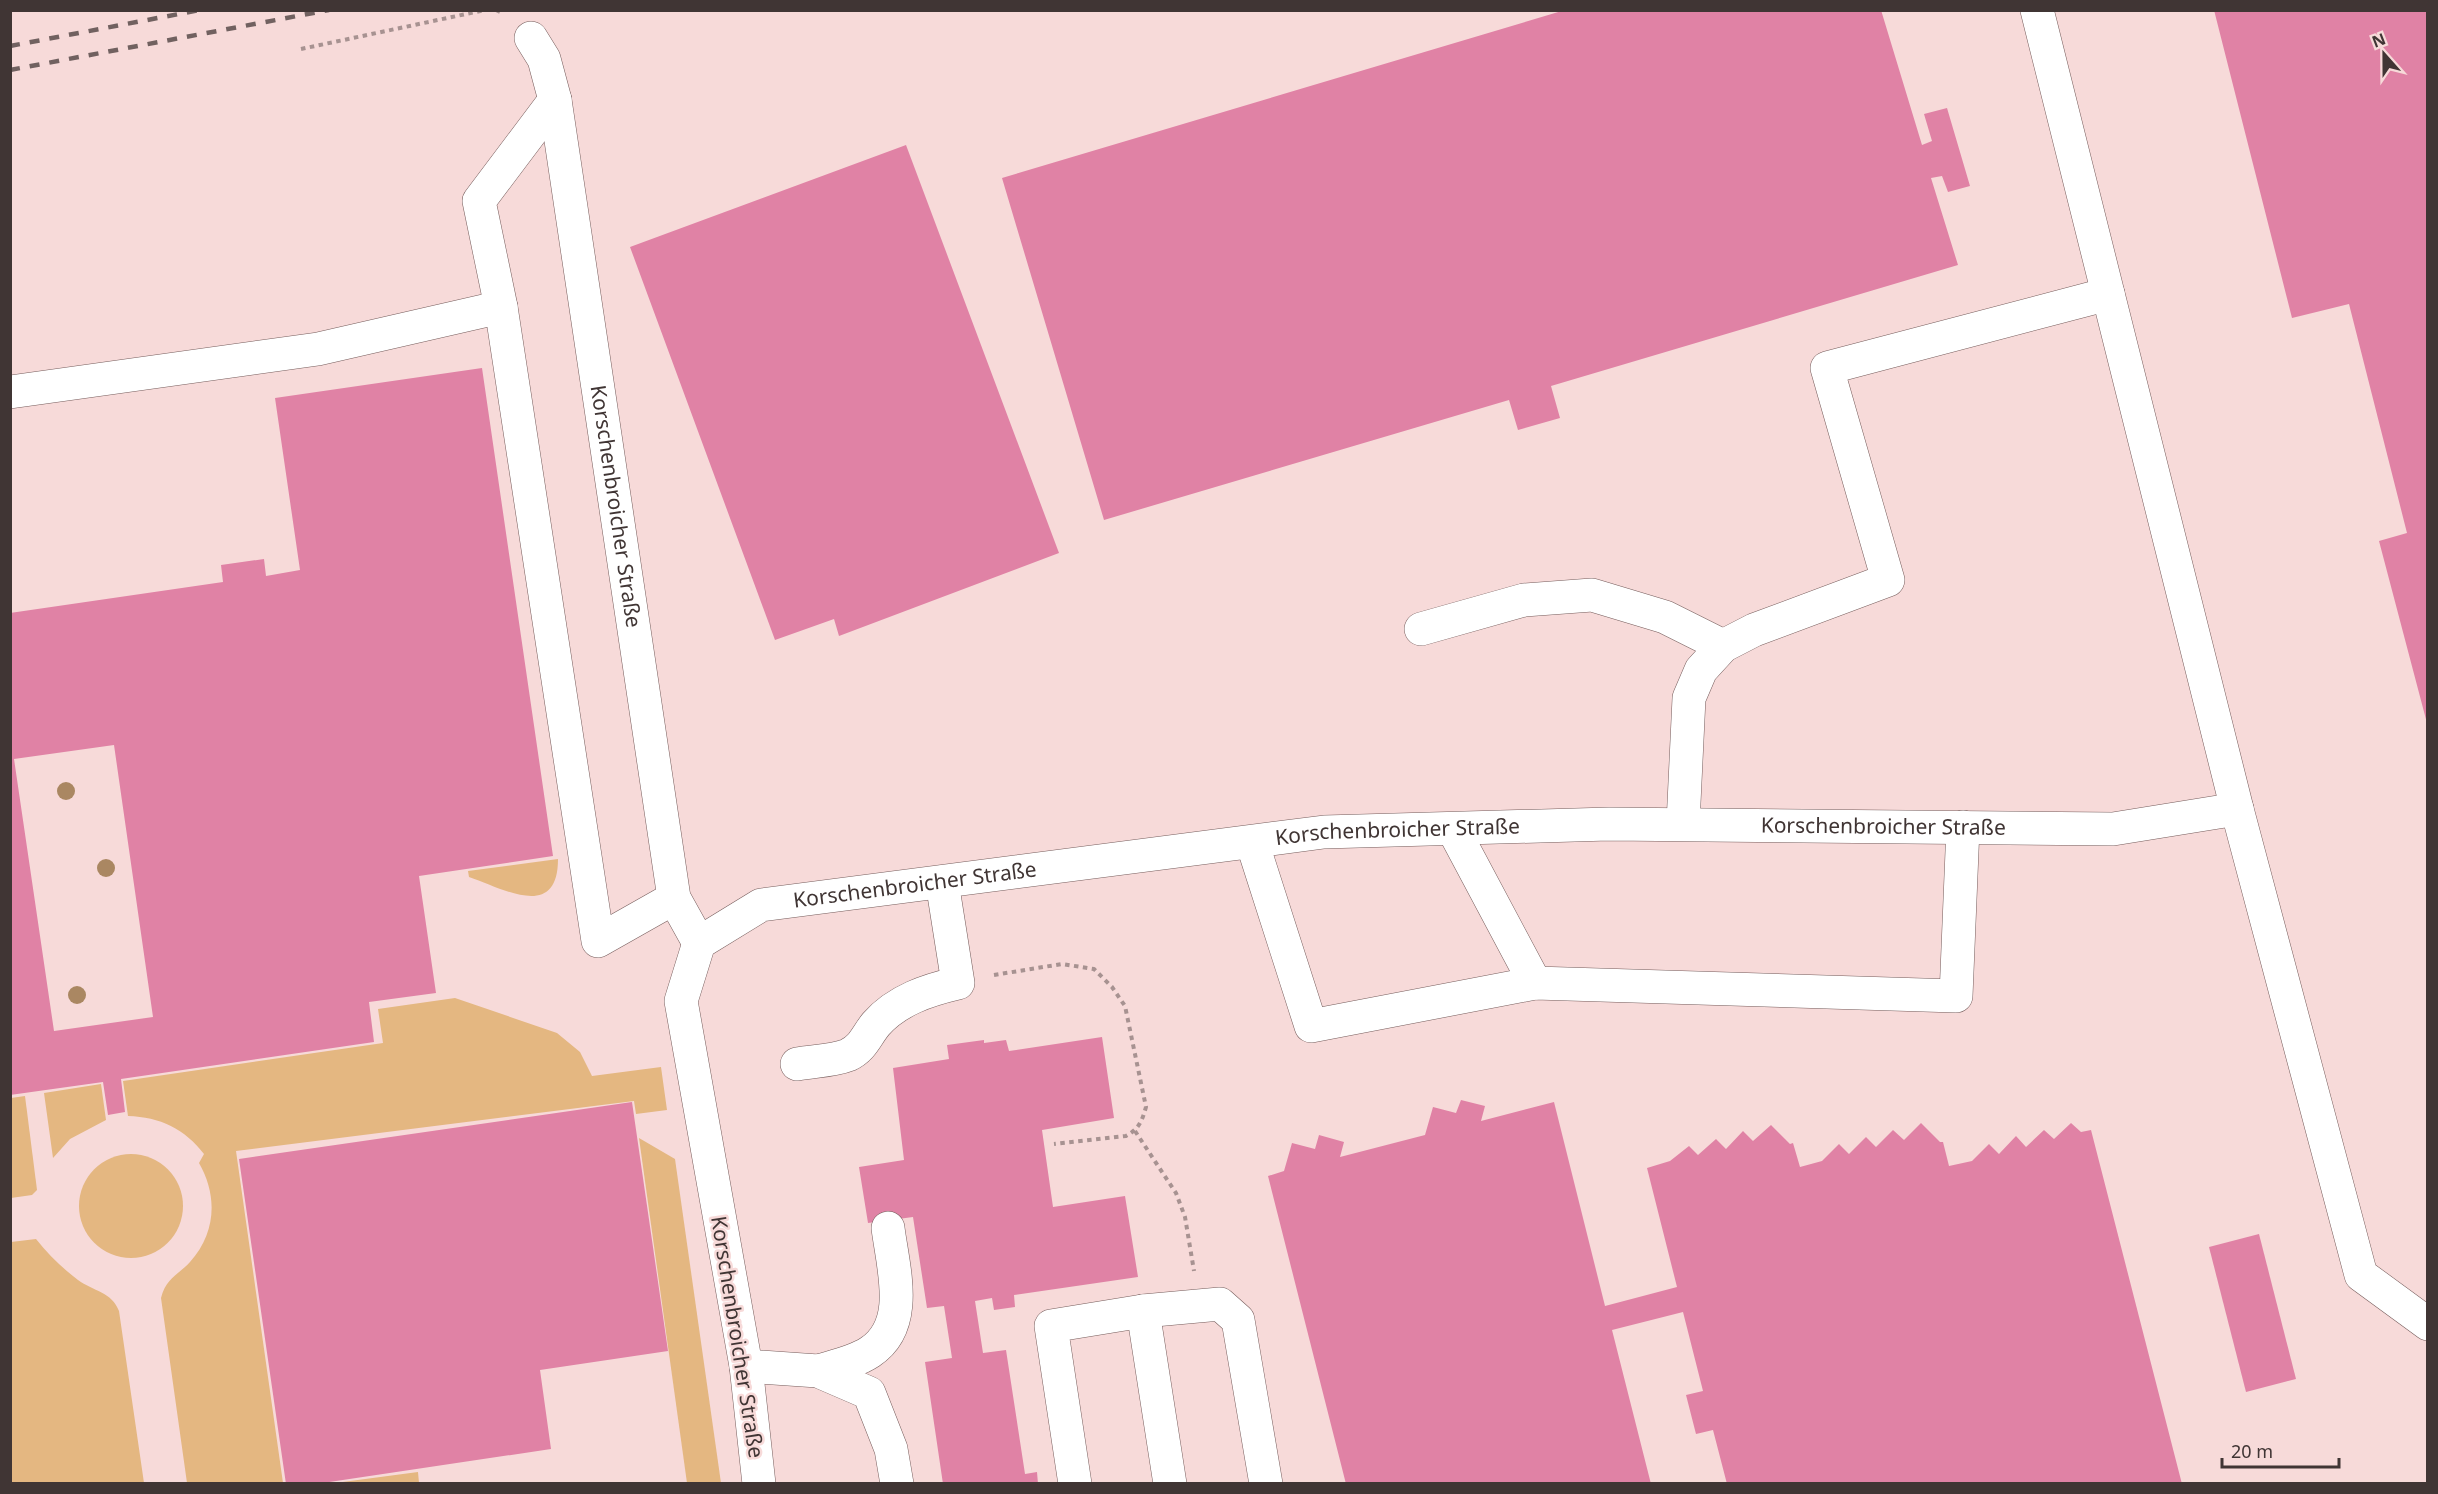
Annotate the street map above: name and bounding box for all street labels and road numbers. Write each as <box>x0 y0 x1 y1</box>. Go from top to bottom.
street label: Korschenbroicher Straße <box>585 383 649 629</box>
street label: Korschenbroicher Straße <box>1761 811 2006 841</box>
street label: Korschenbroicher Straße <box>1273 812 1520 851</box>
street label: Korschenbroicher Straße <box>791 854 1038 914</box>
street label: Korschenbroicher Straße <box>705 1214 771 1460</box>

